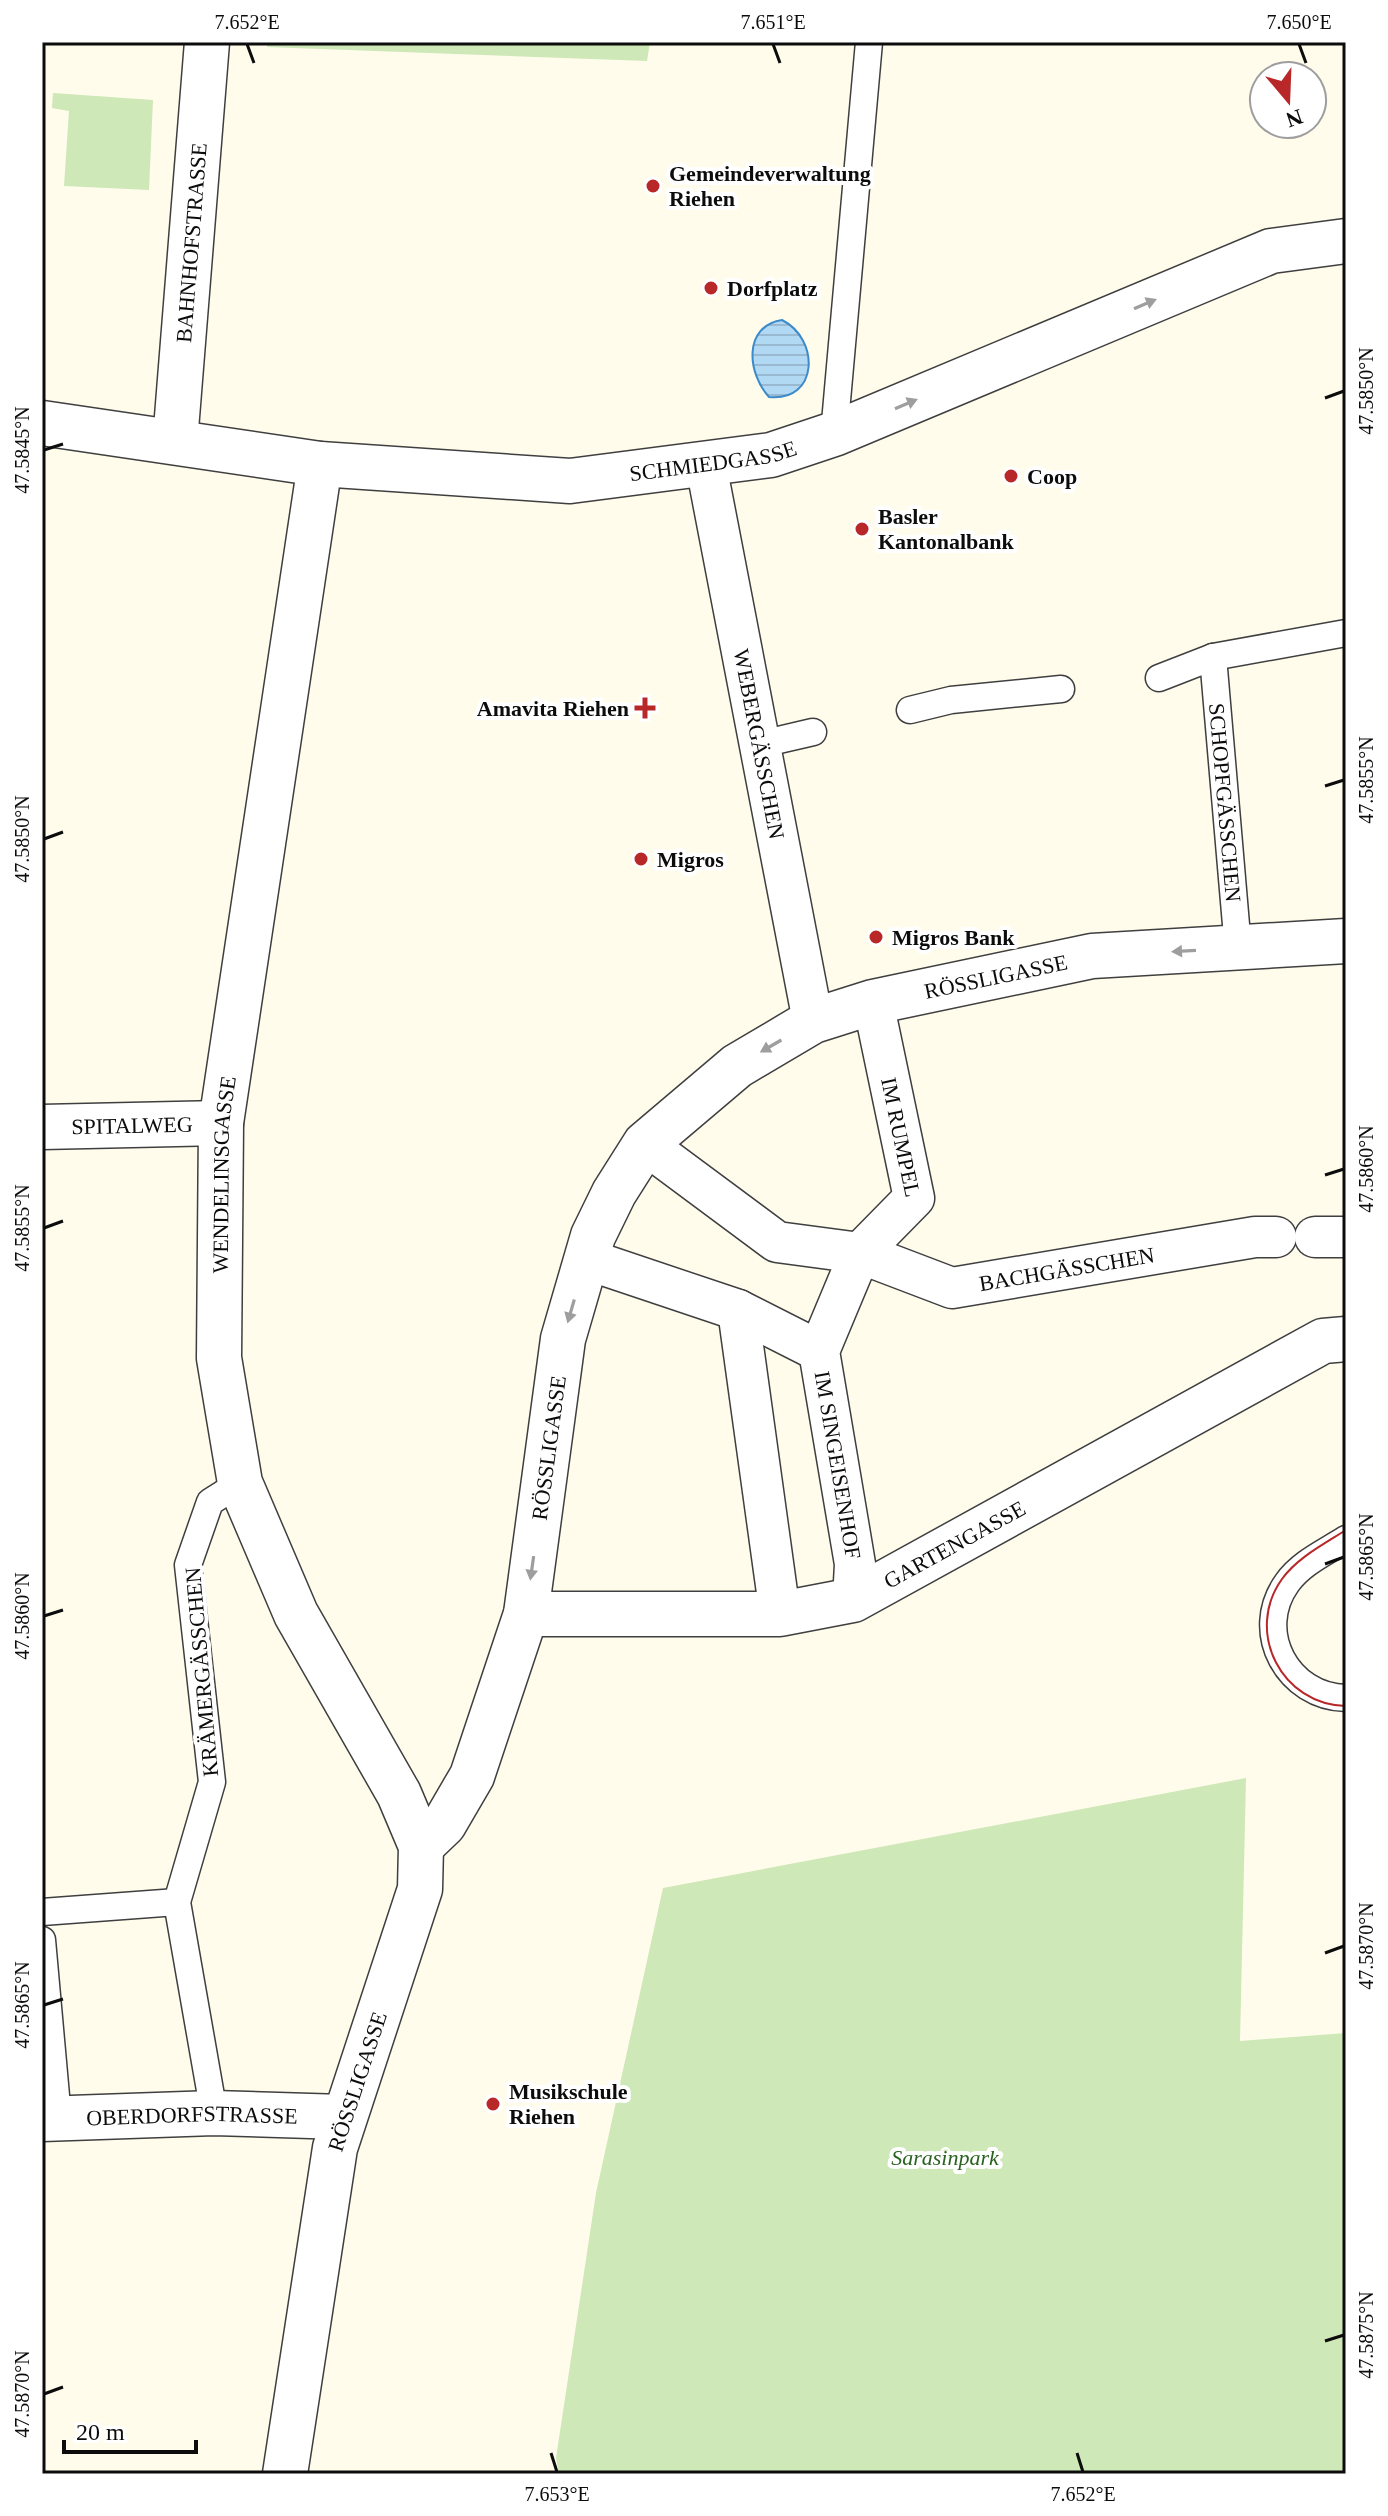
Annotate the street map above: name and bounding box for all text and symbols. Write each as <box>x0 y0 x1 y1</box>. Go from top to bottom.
text: 7.652°E <box>214 11 280 33</box>
text: 7.651°E <box>740 11 806 33</box>
text: 7.650°E <box>1266 11 1332 33</box>
north arrow <box>1248 60 1328 140</box>
text: N <box>1283 104 1306 133</box>
street label: BAHNHOFSTRASSE <box>171 142 212 344</box>
place label: Gemeindeverwaltung Riehen <box>669 161 871 211</box>
marker: Gemeindeverwaltung Riehen <box>644 177 662 195</box>
place label: Dorfplatz <box>727 276 818 301</box>
marker: Dorfplatz <box>702 279 720 297</box>
one-way arrow <box>1134 297 1157 310</box>
text: 47.5850°N <box>1355 347 1377 435</box>
one-way arrow <box>894 397 918 410</box>
text: 47.5845°N <box>11 406 33 494</box>
street label: SCHMIEDGASSE <box>628 435 800 486</box>
place label: Coop <box>1027 464 1077 489</box>
marker: Coop <box>1002 467 1020 485</box>
place label: Basler Kantonalbank <box>878 504 1014 554</box>
marker: Basler Kantonalbank <box>853 520 871 538</box>
street label: WEBERGÄSSCHEN <box>729 647 790 841</box>
place label: Amavita Riehen <box>477 696 629 721</box>
marker: Amavita Riehen <box>636 699 654 717</box>
street label: SCHOPFGÄSSCHEN <box>1204 702 1246 903</box>
text: 47.5855°N <box>1355 736 1377 824</box>
text: 47.5850°N <box>11 795 33 883</box>
place label: Migros <box>657 847 724 872</box>
marker: Migros <box>632 850 650 868</box>
place label: Migros Bank <box>892 925 1015 950</box>
marker: Migros Bank <box>867 928 885 946</box>
one-way arrow <box>1171 945 1196 958</box>
street label: RÖSSLIGASSE <box>922 950 1070 1004</box>
one-way arrow <box>760 1039 782 1053</box>
street label: WENDELINSGASSE <box>208 1074 241 1274</box>
street label: IM RUMPEL <box>876 1075 925 1199</box>
street label: SPITALWEG <box>71 1112 193 1139</box>
text: 47.5860°N <box>1355 1125 1377 1213</box>
text: 47.5855°N <box>11 1184 33 1272</box>
street label: BACHGÄSSCHEN <box>977 1242 1156 1296</box>
one-way arrow <box>564 1299 577 1323</box>
street label: IM SINGEISENHOF <box>810 1369 866 1561</box>
street label: RÖSSLIGASSE <box>527 1374 571 1522</box>
street label: GARTENGASSE <box>879 1496 1030 1594</box>
text: 47.5865°N <box>1355 1513 1377 1601</box>
one-way arrow <box>525 1556 538 1581</box>
street label: KRÄMERGÄSSCHEN <box>180 1566 223 1778</box>
text: 47.5860°N <box>11 1572 33 1660</box>
text: 47.5870°N <box>1355 1902 1377 1990</box>
text: 47.5865°N <box>11 1961 33 2049</box>
street label: RÖSSLIGASSE <box>323 2008 392 2155</box>
place label: Musikschule Riehen <box>509 2079 628 2129</box>
marker: Musikschule Riehen <box>484 2095 502 2113</box>
street label: OBERDORFSTRASSE <box>86 2101 298 2130</box>
park label: Sarasinpark <box>891 2145 1000 2170</box>
text: 47.5875°N <box>1355 2291 1377 2379</box>
text: 47.5870°N <box>11 2350 33 2438</box>
scale bar <box>64 2404 196 2454</box>
text: 20 m <box>76 2419 125 2445</box>
text: 7.653°E <box>524 2483 590 2505</box>
text: 7.652°E <box>1050 2483 1116 2505</box>

